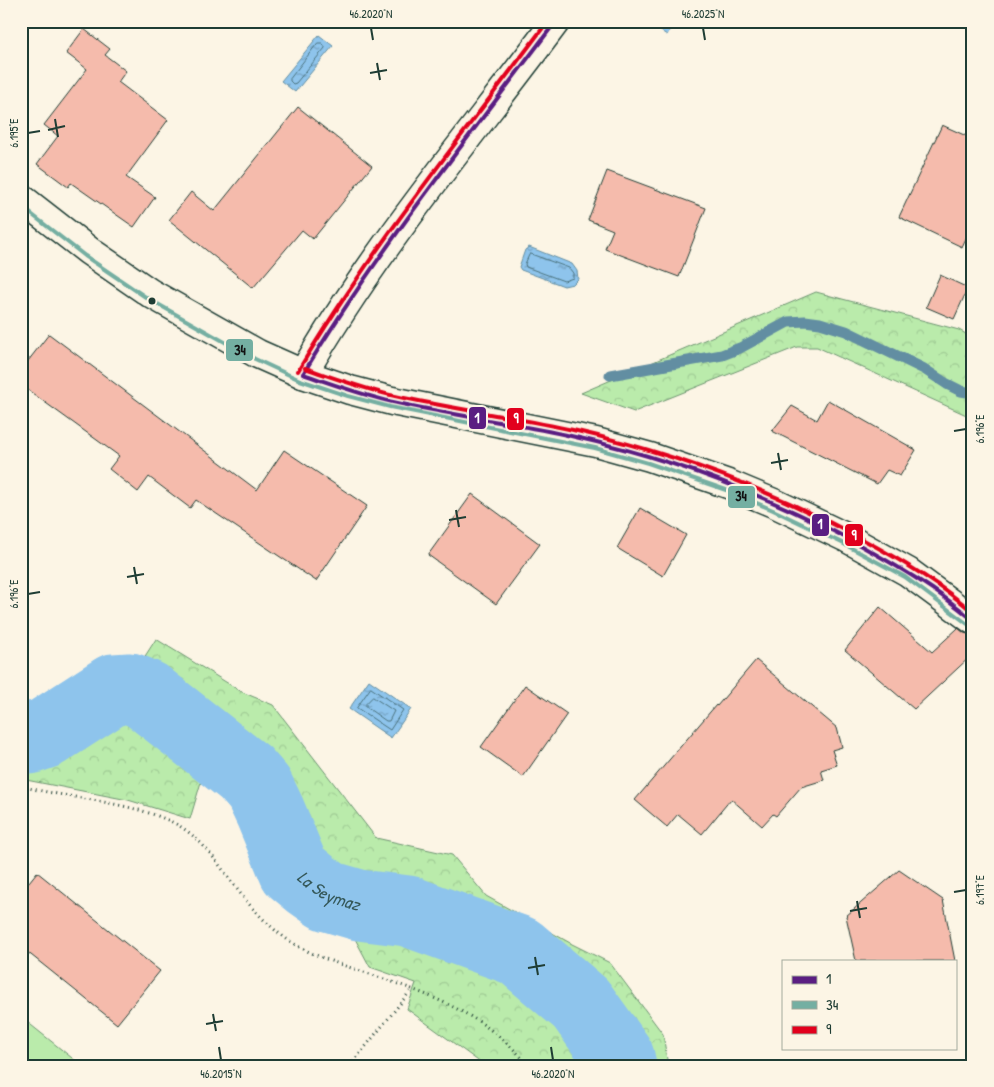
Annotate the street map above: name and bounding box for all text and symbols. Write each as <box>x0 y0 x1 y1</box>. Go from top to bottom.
text: 46.2020°N <box>349 5 393 22</box>
text: 46.2025°N <box>682 5 724 22</box>
text: 6.195°E <box>5 118 22 148</box>
unlabelled marker <box>147 296 157 306</box>
line badge: 34 <box>225 338 254 362</box>
text: 34 <box>234 340 247 359</box>
line badge: 1 <box>468 406 487 430</box>
line badge: 9 <box>506 407 525 431</box>
text: 1 <box>474 408 480 427</box>
text: 9 <box>513 408 519 427</box>
text: 6.196°E <box>971 414 988 444</box>
line badge: 34 <box>727 485 756 509</box>
text: 34 <box>735 486 748 505</box>
line badge: 1 <box>811 513 830 537</box>
text: 1 <box>817 514 823 533</box>
line badge: 9 <box>844 523 864 547</box>
text: 9 <box>851 525 857 544</box>
text: 6.196°E <box>5 579 22 609</box>
water label: La Seymaz <box>292 865 364 917</box>
text: 6.197°E <box>971 874 988 905</box>
legend <box>782 960 956 1050</box>
text: 1 <box>826 968 831 989</box>
text: 34 <box>826 994 839 1015</box>
text: 9 <box>826 1018 832 1039</box>
text: 46.2015°N <box>200 1065 242 1082</box>
text: 46.2020°N <box>531 1065 575 1082</box>

